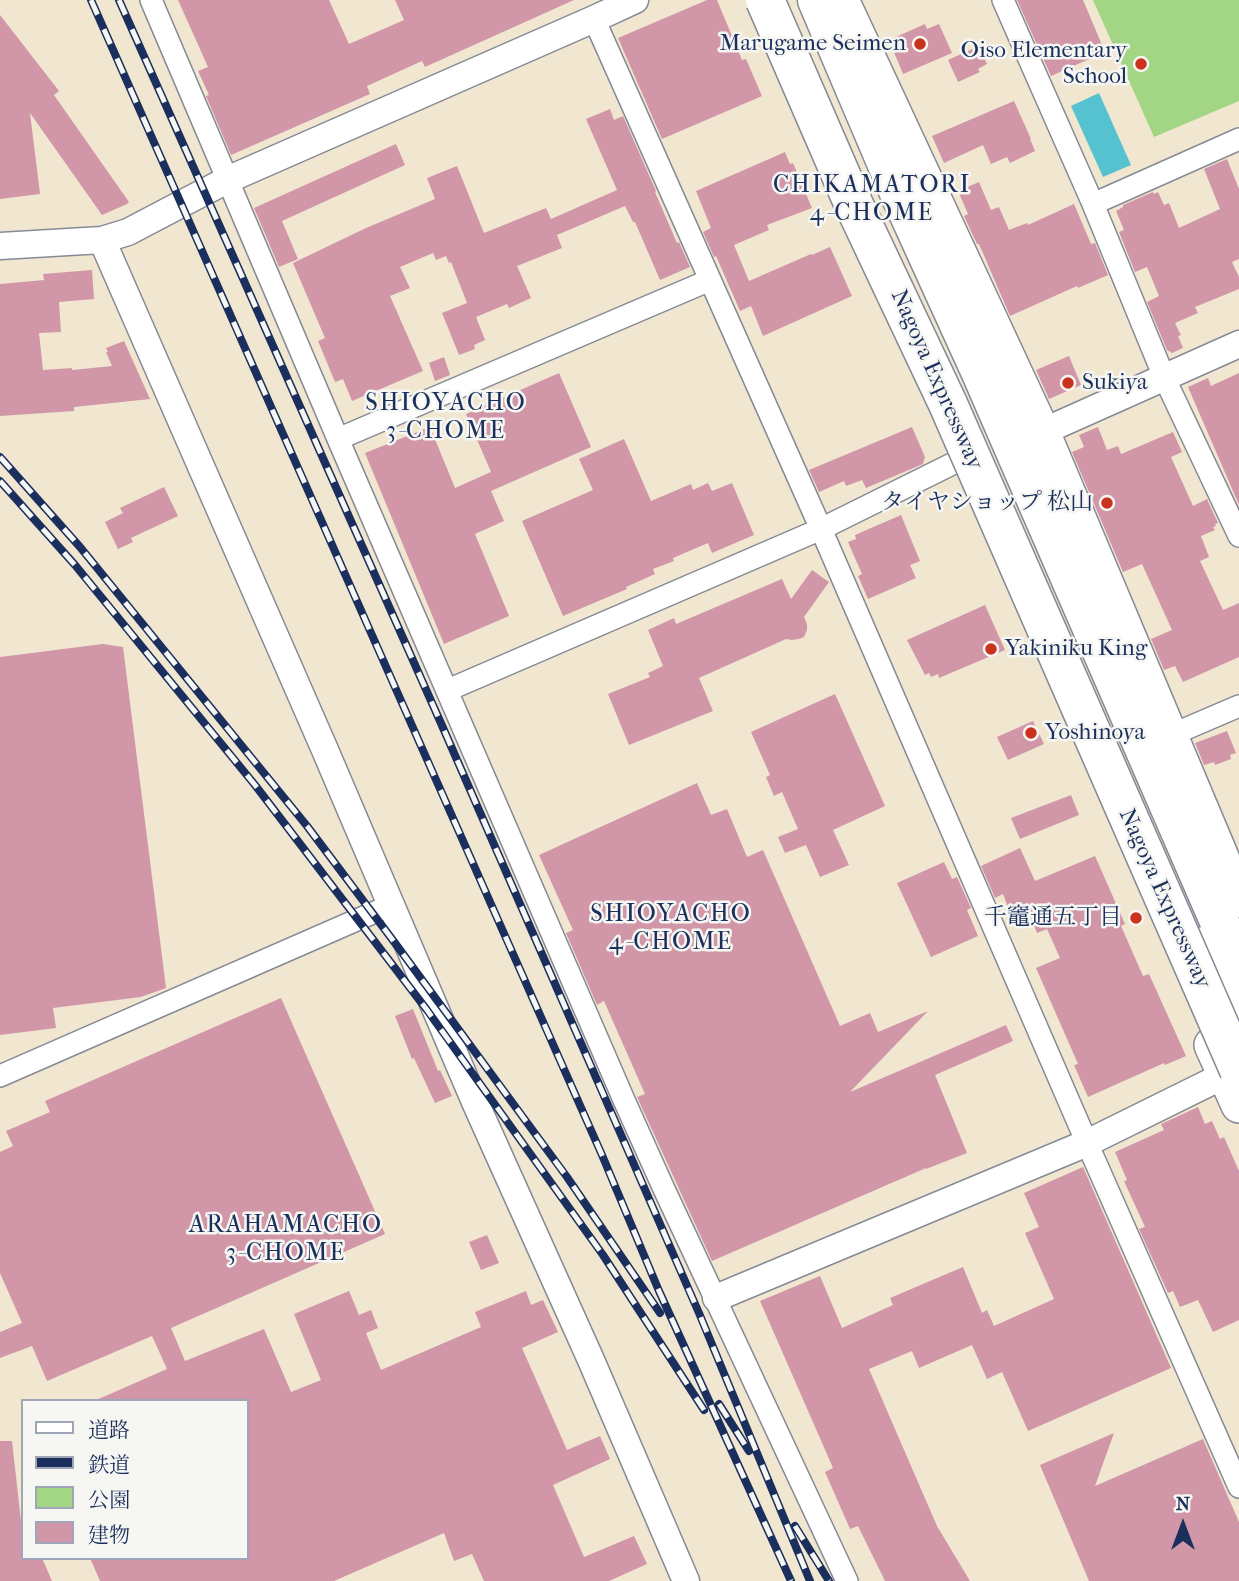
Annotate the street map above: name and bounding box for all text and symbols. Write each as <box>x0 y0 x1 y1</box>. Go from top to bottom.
place label: Marugame Seimen <box>719 30 906 58</box>
marker: Marugame Seimen <box>912 36 928 52</box>
place label: Oiso Elementary School <box>961 37 1127 91</box>
marker: Oiso Elementary School <box>1133 56 1149 72</box>
district label: CHIKAMATORI 4-CHOME <box>774 172 970 228</box>
street label: Nagoya Expressway <box>884 286 988 474</box>
place label: Sukiya <box>1082 369 1148 397</box>
marker: Sukiya <box>1060 375 1076 391</box>
district label: SHIOYACHO 3-CHOME <box>366 390 526 446</box>
place label: タイヤショップ 松山 <box>881 489 1093 517</box>
marker: タイヤショップ 松山 <box>1099 495 1115 511</box>
place label: Yakiniku King <box>1005 635 1147 663</box>
marker: Yakiniku King <box>983 641 999 657</box>
place label: Yoshinoya <box>1045 719 1145 747</box>
marker: Yoshinoya <box>1023 725 1039 741</box>
street label: Nagoya Expressway <box>1112 805 1216 993</box>
district label: SHIOYACHO 4-CHOME <box>591 901 751 957</box>
place label: 千竈通五丁目 <box>984 904 1122 932</box>
marker: 千竈通五丁目 <box>1128 910 1144 926</box>
district label: ARAHAMACHO 3-CHOME <box>190 1212 382 1268</box>
legend <box>21 1399 248 1560</box>
text: 道路 <box>88 1418 130 1442</box>
text: 鉄道 <box>88 1453 130 1477</box>
text: 公園 <box>88 1488 130 1512</box>
north arrow <box>1148 1490 1218 1560</box>
text: N <box>1176 1493 1190 1515</box>
text: 建物 <box>88 1523 130 1547</box>

